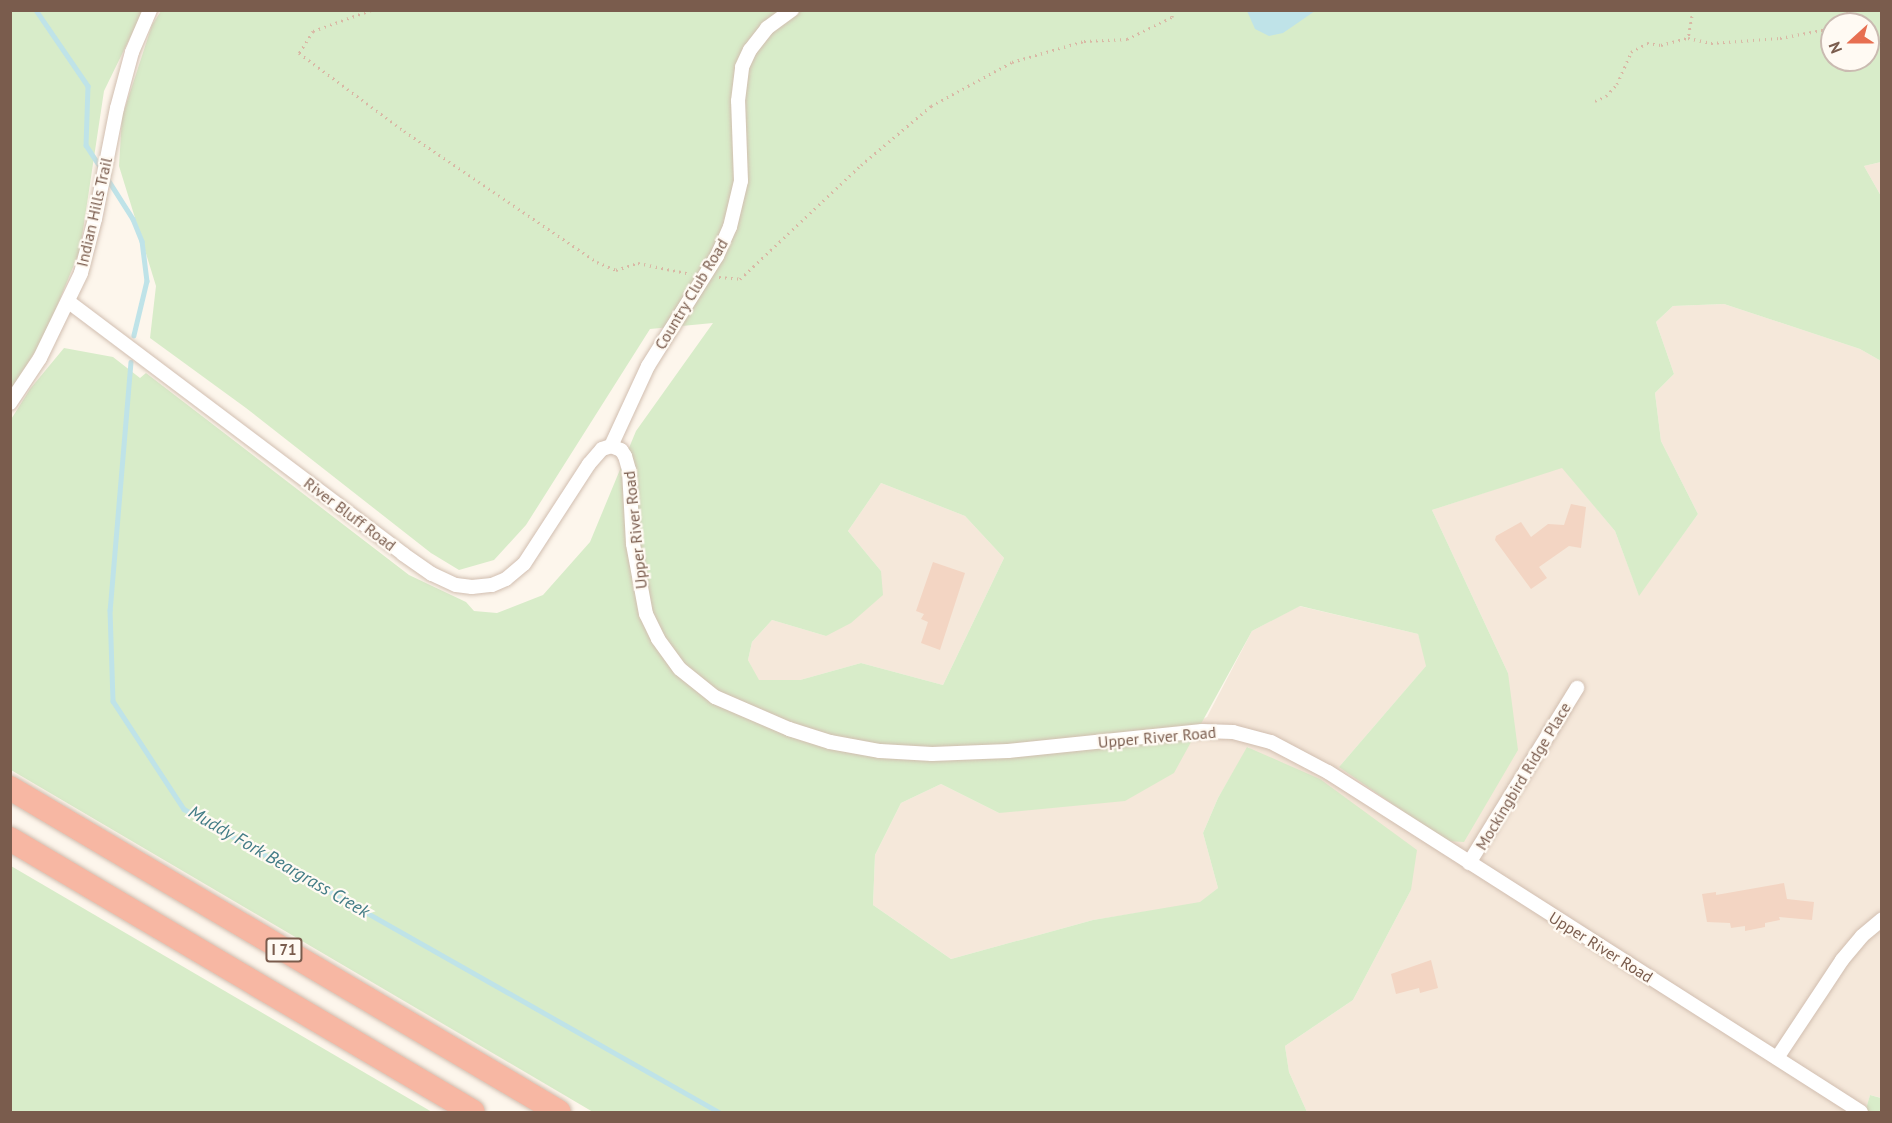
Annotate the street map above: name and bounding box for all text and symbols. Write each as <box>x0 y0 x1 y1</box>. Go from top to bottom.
north arrow <box>1820 12 1880 72</box>
text: N <box>1824 39 1846 56</box>
street label: Indian Hills Trail <box>72 155 116 269</box>
street label: Country Club Road <box>650 235 732 353</box>
street label: Upper River Road <box>619 470 651 590</box>
street label: River Bluff Road <box>300 473 400 555</box>
street label: Mockingbird Ridge Place <box>1471 699 1575 853</box>
street label: Upper River Road <box>1097 722 1217 752</box>
water label: Muddy Fork Beargrass Creek <box>184 801 374 923</box>
street label: Upper River Road <box>1546 907 1656 987</box>
road number: I 71 <box>264 938 304 962</box>

